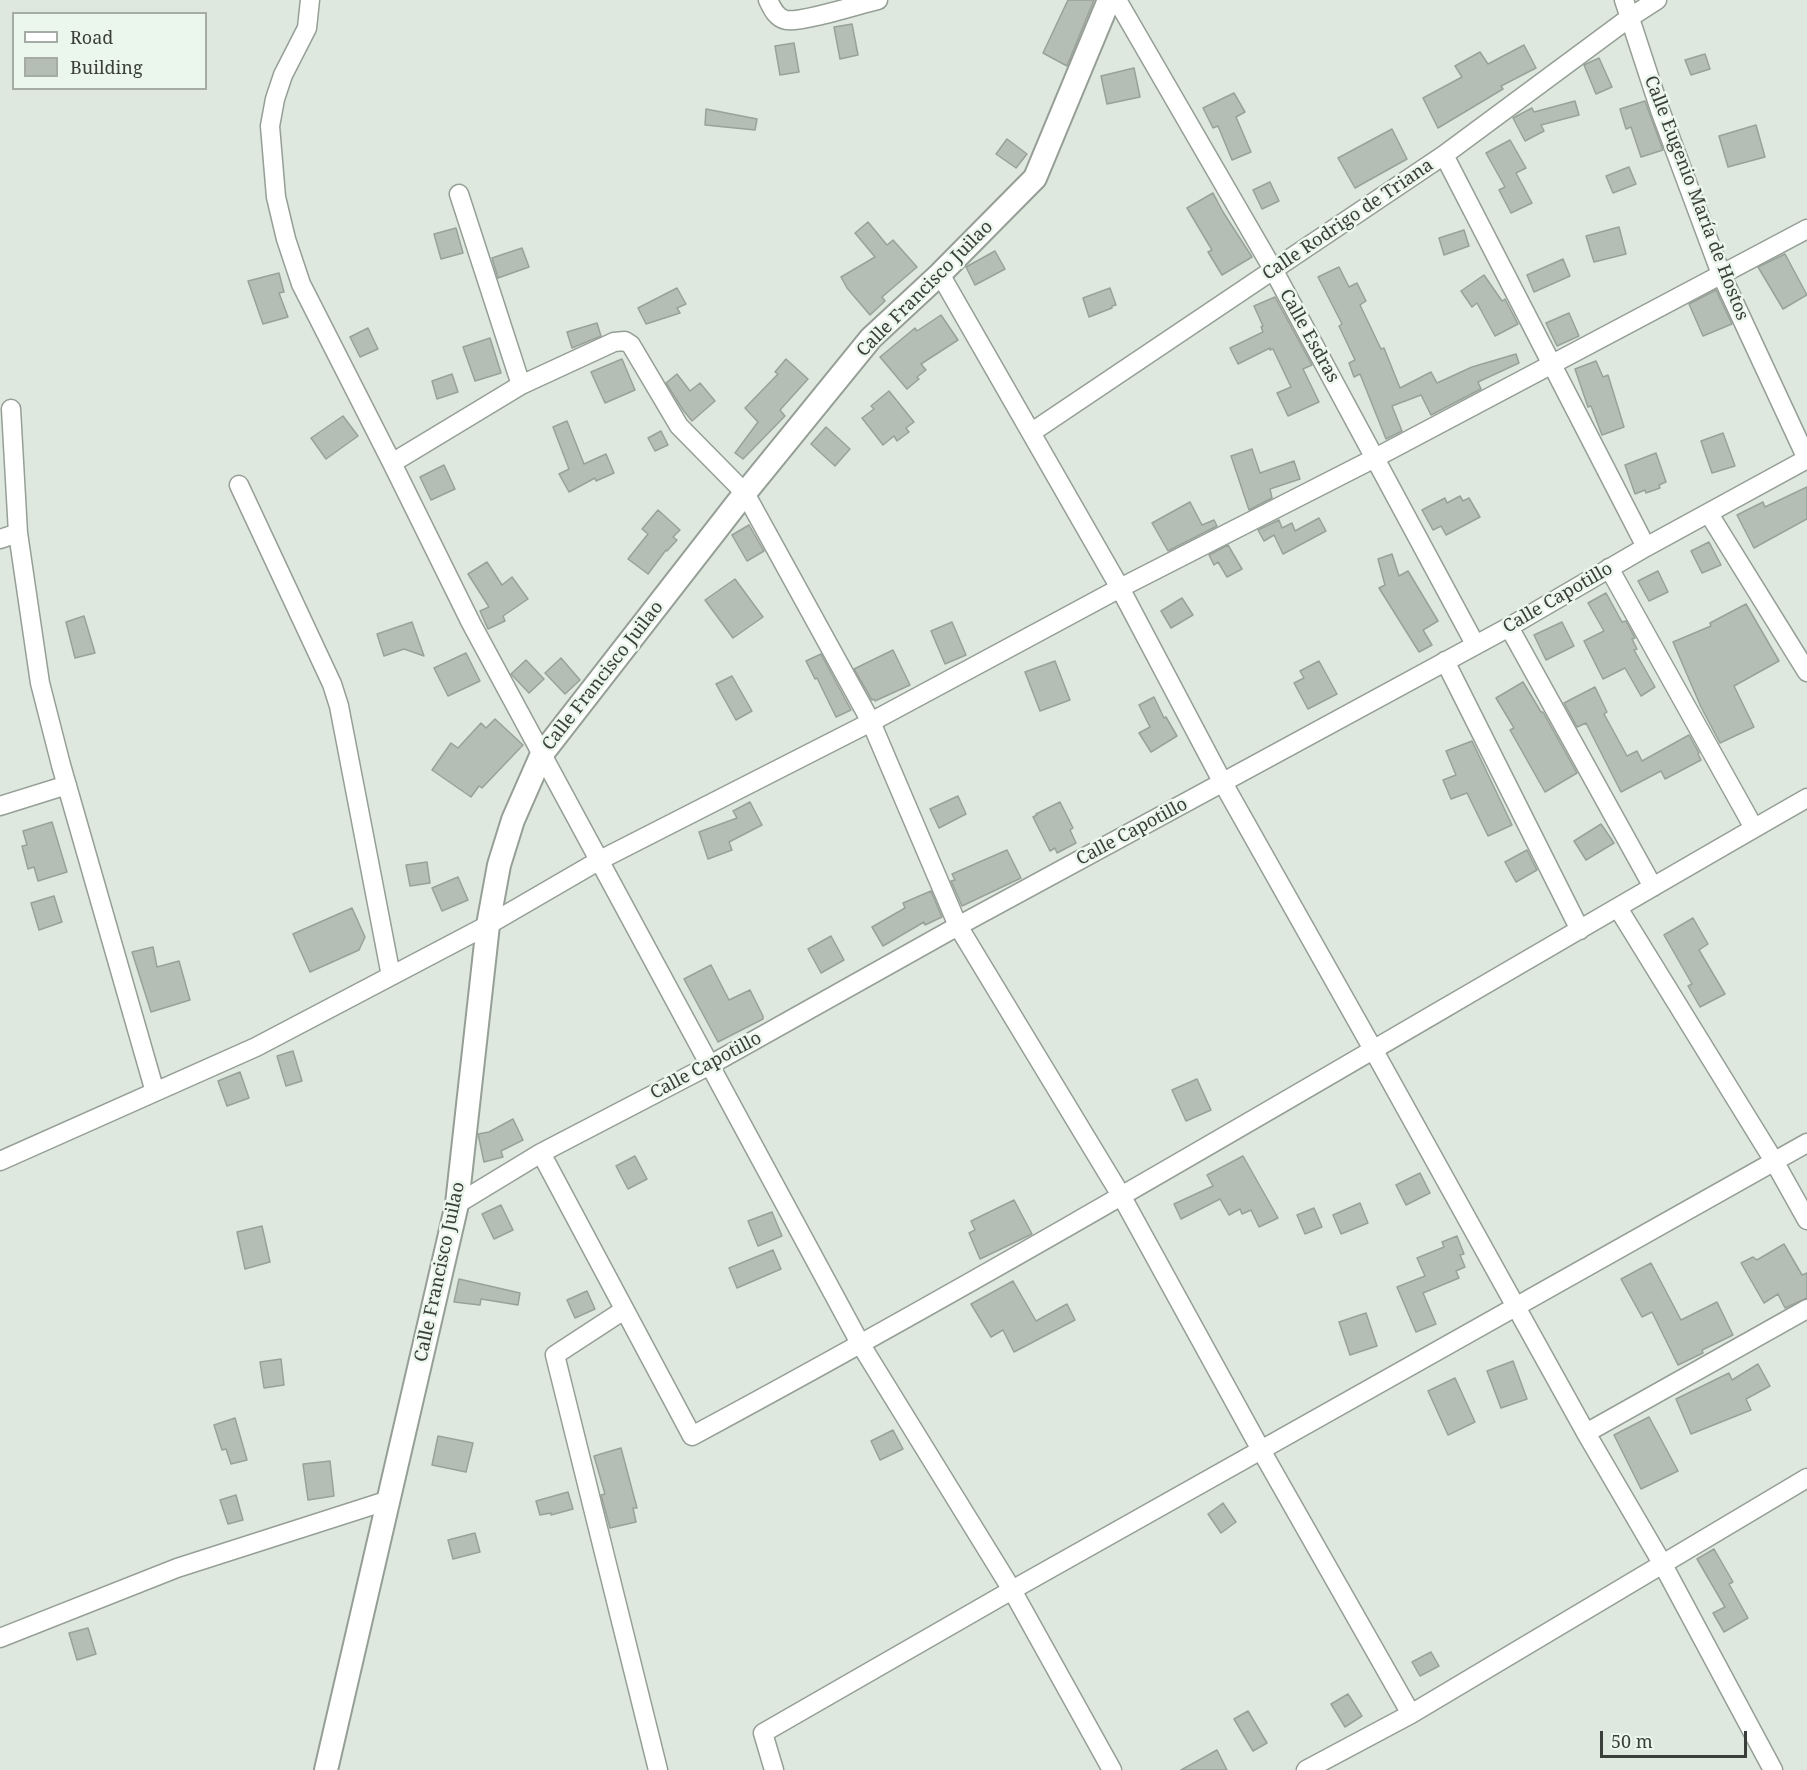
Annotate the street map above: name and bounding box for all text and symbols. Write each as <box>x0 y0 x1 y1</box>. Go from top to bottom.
legend <box>12 12 207 90</box>
text: Road <box>70 25 113 49</box>
text: Building <box>70 55 143 79</box>
street label: Calle Eugenio María de Hostos <box>1639 73 1753 323</box>
street label: Calle Rodrigo de Triana <box>1258 155 1438 285</box>
street label: Calle Francisco Juilao <box>852 216 998 362</box>
street label: Calle Esdras <box>1274 286 1344 386</box>
street label: Calle Capotillo <box>1499 558 1617 638</box>
street label: Calle Francisco Juilao <box>538 597 668 755</box>
street label: Calle Capotillo <box>1073 794 1191 870</box>
street label: Calle Capotillo <box>647 1028 765 1104</box>
street label: Calle Francisco Juilao <box>410 1180 470 1364</box>
scale bar <box>1603 1719 1750 1757</box>
text: 50 m <box>1611 1729 1653 1753</box>

